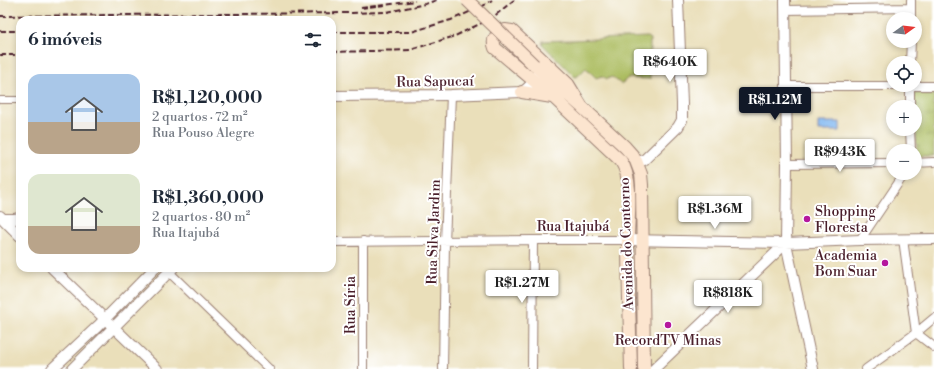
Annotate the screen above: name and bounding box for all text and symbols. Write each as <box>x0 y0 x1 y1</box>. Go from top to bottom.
north arrow <box>886 12 922 48</box>
map controls <box>886 12 922 180</box>
text: 6 imóveis <box>28 29 102 51</box>
icon: filters <box>302 29 324 51</box>
pin: R$640K <box>637 49 703 83</box>
text: R$640K <box>643 54 697 70</box>
button: locate <box>886 56 922 92</box>
street label: Rua Sapucaí <box>396 72 475 92</box>
text: R$1,120,000 <box>152 87 262 109</box>
pin: R$1.12M <box>738 87 812 121</box>
icon: home <box>60 90 108 138</box>
text: R$1.12M <box>748 92 802 108</box>
button: + <box>886 100 922 136</box>
text: 2 quartos · 72 m² <box>152 109 247 125</box>
text: Rua Pouso Alegre <box>152 125 255 141</box>
pin: R$943K <box>807 139 873 173</box>
text: R$943K <box>814 144 866 160</box>
button: − <box>886 144 922 180</box>
street label: Avenida do Contorno <box>616 177 638 312</box>
street label: Rua Silva Jardim <box>423 179 445 285</box>
text: R$1,360,000 <box>152 187 264 209</box>
icon: home <box>60 190 108 238</box>
pin: R$1.36M <box>678 196 752 230</box>
text: R$1.36M <box>687 201 743 217</box>
place label: Shopping Floresta <box>815 203 876 237</box>
text: 2 quartos · 80 m² <box>152 209 250 225</box>
marker: Shopping Floresta <box>802 214 812 224</box>
street label: Rua Itajubá <box>537 218 610 236</box>
text: Rua Itajubá <box>152 225 220 241</box>
place label: Academia Bom Suar <box>814 247 878 281</box>
marker: Academia Bom Suar <box>880 258 890 268</box>
pin: R$1.27M <box>485 270 559 304</box>
street label: Rua Síria <box>342 275 360 334</box>
text: R$1.27M <box>495 275 550 291</box>
pin: R$818K <box>695 280 761 314</box>
text: R$818K <box>703 285 753 301</box>
marker: RecordTV Minas <box>663 320 673 330</box>
place label: RecordTV Minas <box>615 332 721 350</box>

